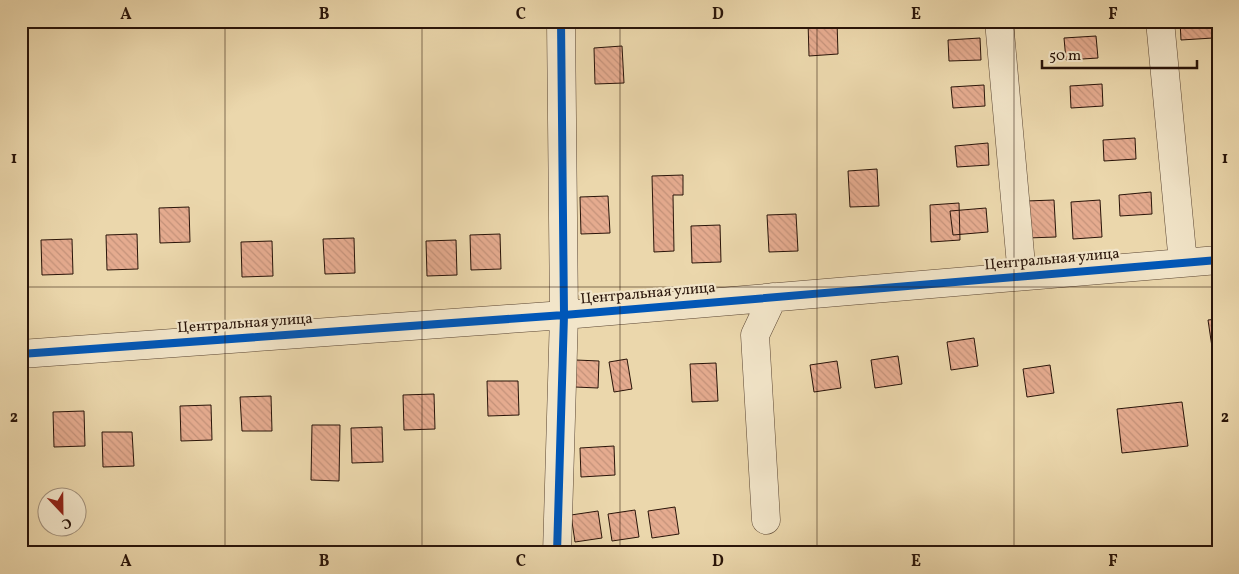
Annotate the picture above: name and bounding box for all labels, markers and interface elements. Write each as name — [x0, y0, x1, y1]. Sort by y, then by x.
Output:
text: A — [120, 4, 132, 26]
text: B — [319, 4, 330, 26]
text: C — [516, 4, 526, 26]
text: D — [712, 4, 724, 26]
text: E — [911, 4, 921, 26]
text: F — [1108, 4, 1118, 26]
scale bar — [1042, 38, 1196, 70]
text: 50 m — [1049, 46, 1081, 67]
text: 1 — [11, 148, 17, 170]
text: 1 — [1222, 148, 1228, 170]
street label: Центральная улица — [983, 244, 1121, 276]
street label: Центральная улица — [579, 278, 717, 310]
street label: Центральная улица — [177, 309, 313, 339]
text: 2 — [10, 407, 18, 429]
text: 2 — [1221, 407, 1229, 429]
north arrow — [38, 486, 88, 536]
text: С — [59, 512, 74, 533]
text: A — [120, 551, 132, 573]
text: B — [319, 551, 330, 573]
text: C — [516, 551, 526, 573]
text: D — [712, 551, 724, 573]
text: E — [911, 551, 921, 573]
text: F — [1108, 551, 1118, 573]

